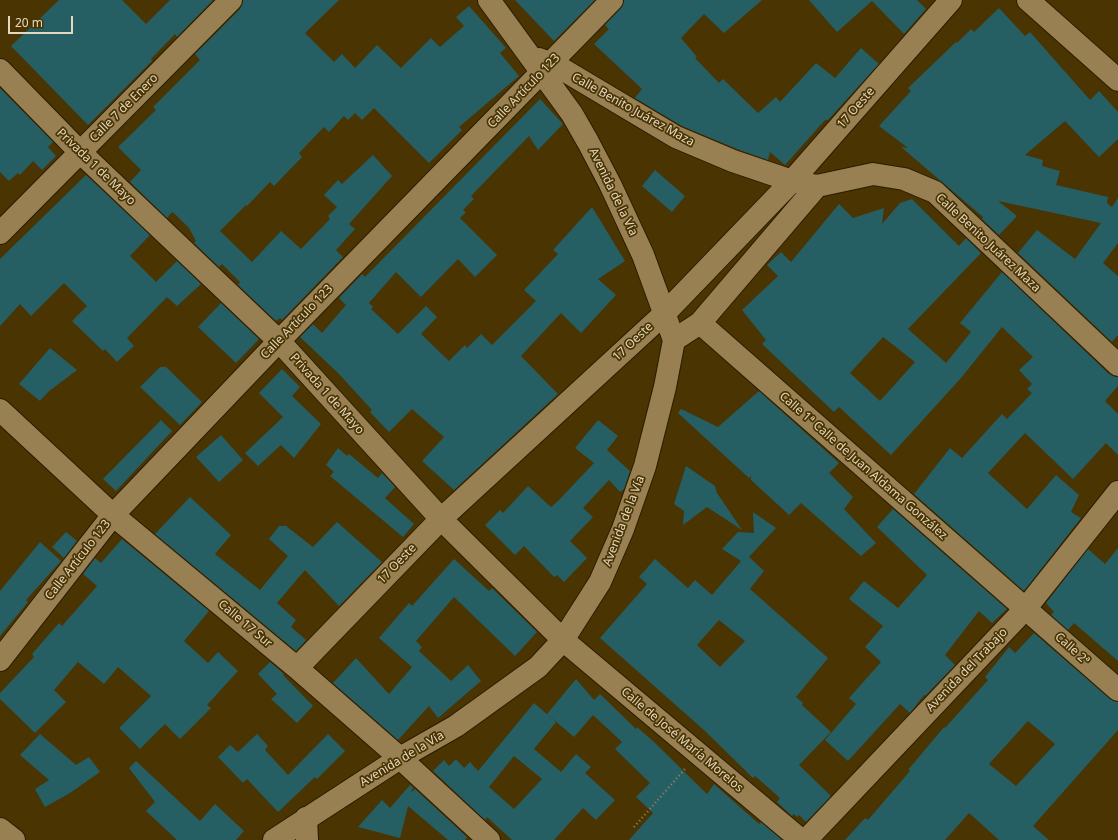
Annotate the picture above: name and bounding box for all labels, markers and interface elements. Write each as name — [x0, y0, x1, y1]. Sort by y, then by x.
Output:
scale bar — [10, 8, 75, 34]
text: 20 m — [15, 14, 43, 31]
street label: Calle Artículo 123 — [485, 51, 563, 131]
street label: Calle Benito Juárez Maza — [569, 70, 697, 150]
street label: Calle 7 de Enero — [87, 71, 161, 145]
street label: 17 Oeste — [834, 84, 878, 132]
street label: Privada 1 de Mayo — [54, 126, 138, 208]
street label: Avenida de la Vía — [586, 146, 640, 238]
street label: Calle Benito Juárez Maza — [933, 191, 1043, 295]
street label: Calle Artículo 123 — [258, 282, 336, 362]
street label: 17 Oeste — [610, 320, 656, 364]
street label: Privada 1 de Mayo — [287, 351, 367, 437]
street label: Calle 1ª Calle de Juan Aldama González — [776, 389, 950, 543]
street label: Avenida de la Vía — [600, 474, 648, 568]
street label: Calle Artículo 123 — [42, 517, 114, 603]
street label: 17 Oeste — [375, 541, 419, 587]
street label: Calle 17 Sur — [215, 597, 275, 651]
street label: Avenida del Trabajo — [923, 625, 1011, 715]
street label: Calle 2ª — [1052, 630, 1092, 668]
street label: Calle de José María Morelos — [618, 685, 746, 795]
street label: Avenida de la Vía — [357, 728, 447, 790]

